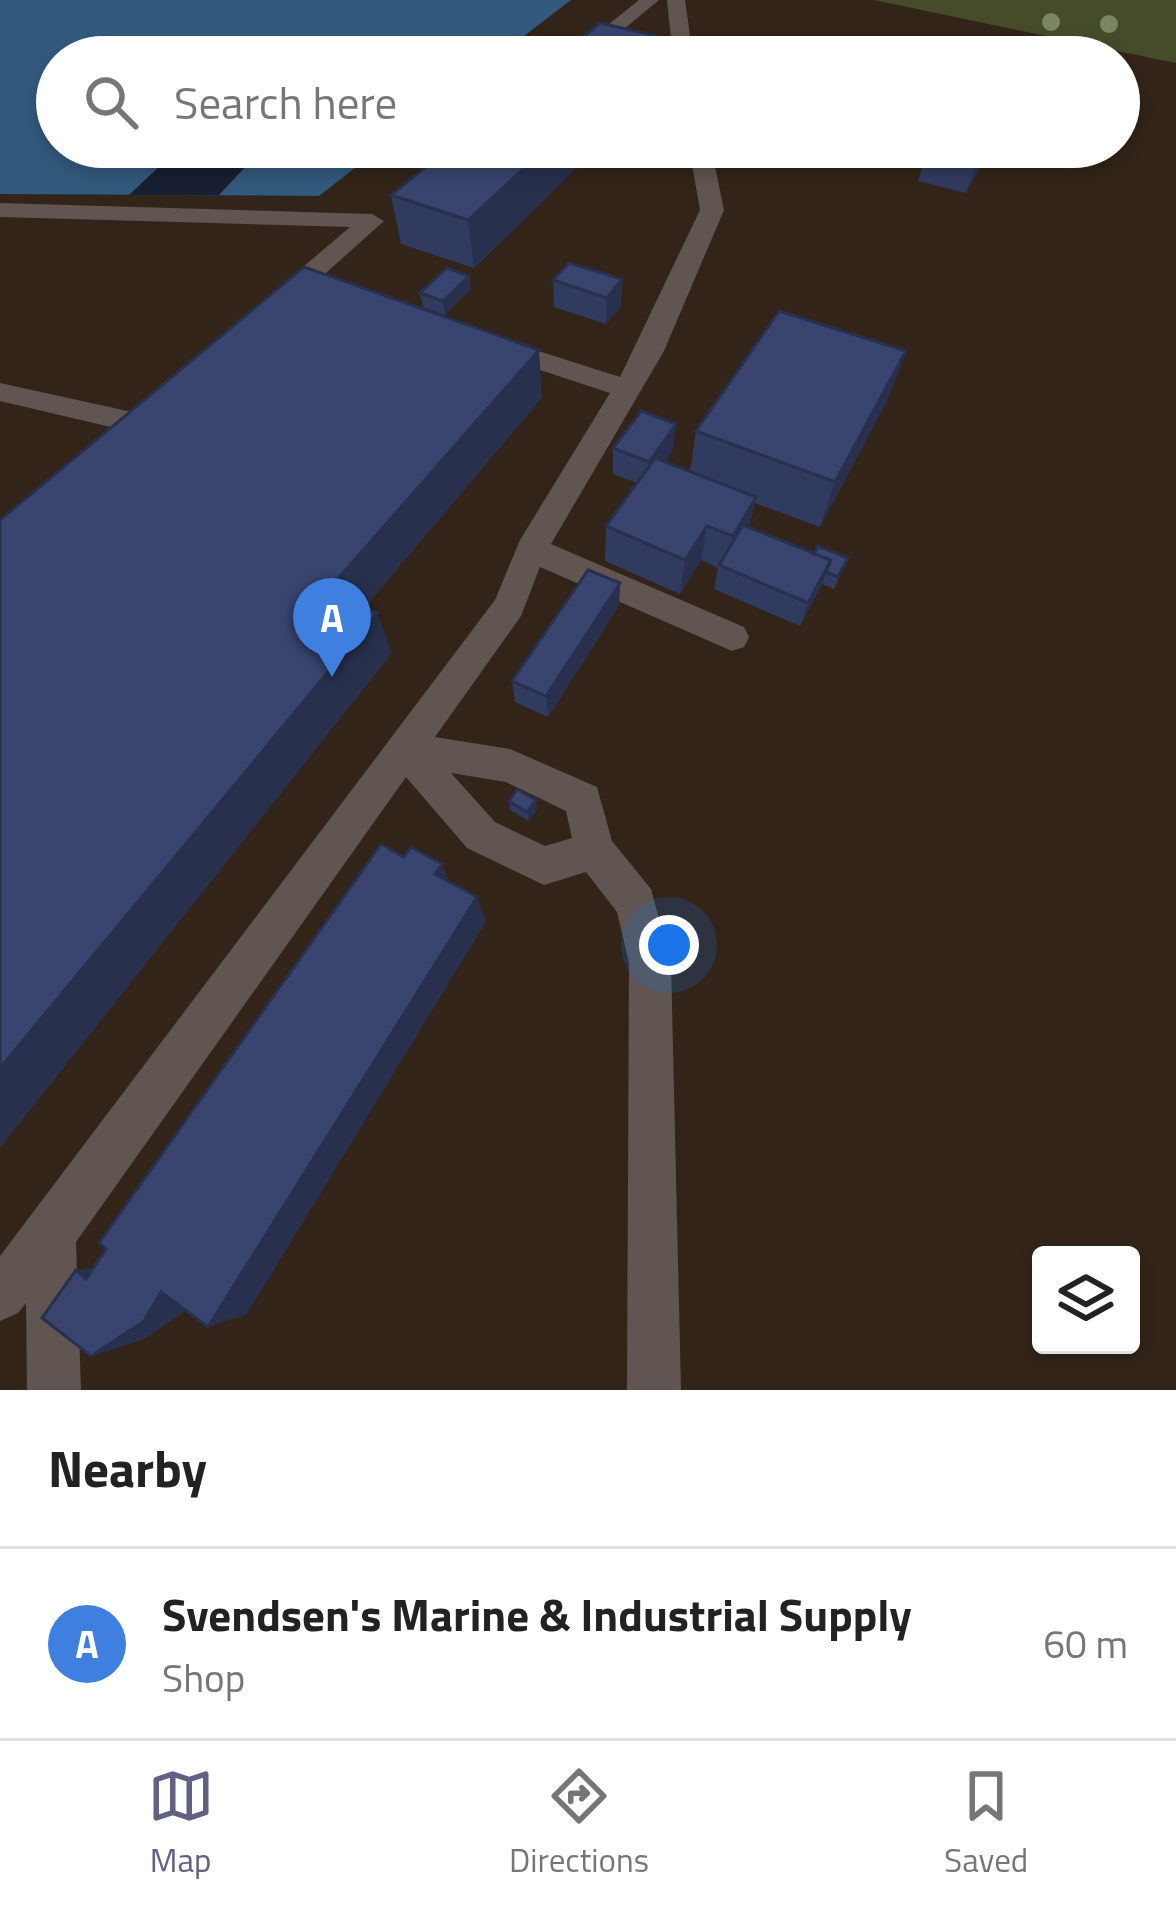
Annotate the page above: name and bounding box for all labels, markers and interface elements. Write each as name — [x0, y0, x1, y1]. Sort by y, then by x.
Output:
search box — [36, 36, 1140, 168]
text: Search here — [174, 68, 397, 136]
icon: search — [78, 69, 144, 135]
pin: A — [293, 578, 371, 677]
your location — [639, 915, 699, 975]
map controls — [1032, 1246, 1140, 1354]
button: layers — [1032, 1246, 1140, 1354]
text: Nearby — [48, 1429, 207, 1507]
text: Svendsen's Marine & Industrial Supply — [162, 1580, 912, 1648]
text: A — [75, 1614, 99, 1673]
text: 60 m — [1043, 1614, 1128, 1673]
text: Shop — [162, 1648, 245, 1707]
tab: Map — [148, 1763, 214, 1885]
tab: Directions — [509, 1763, 649, 1885]
tab: Saved — [944, 1763, 1028, 1885]

